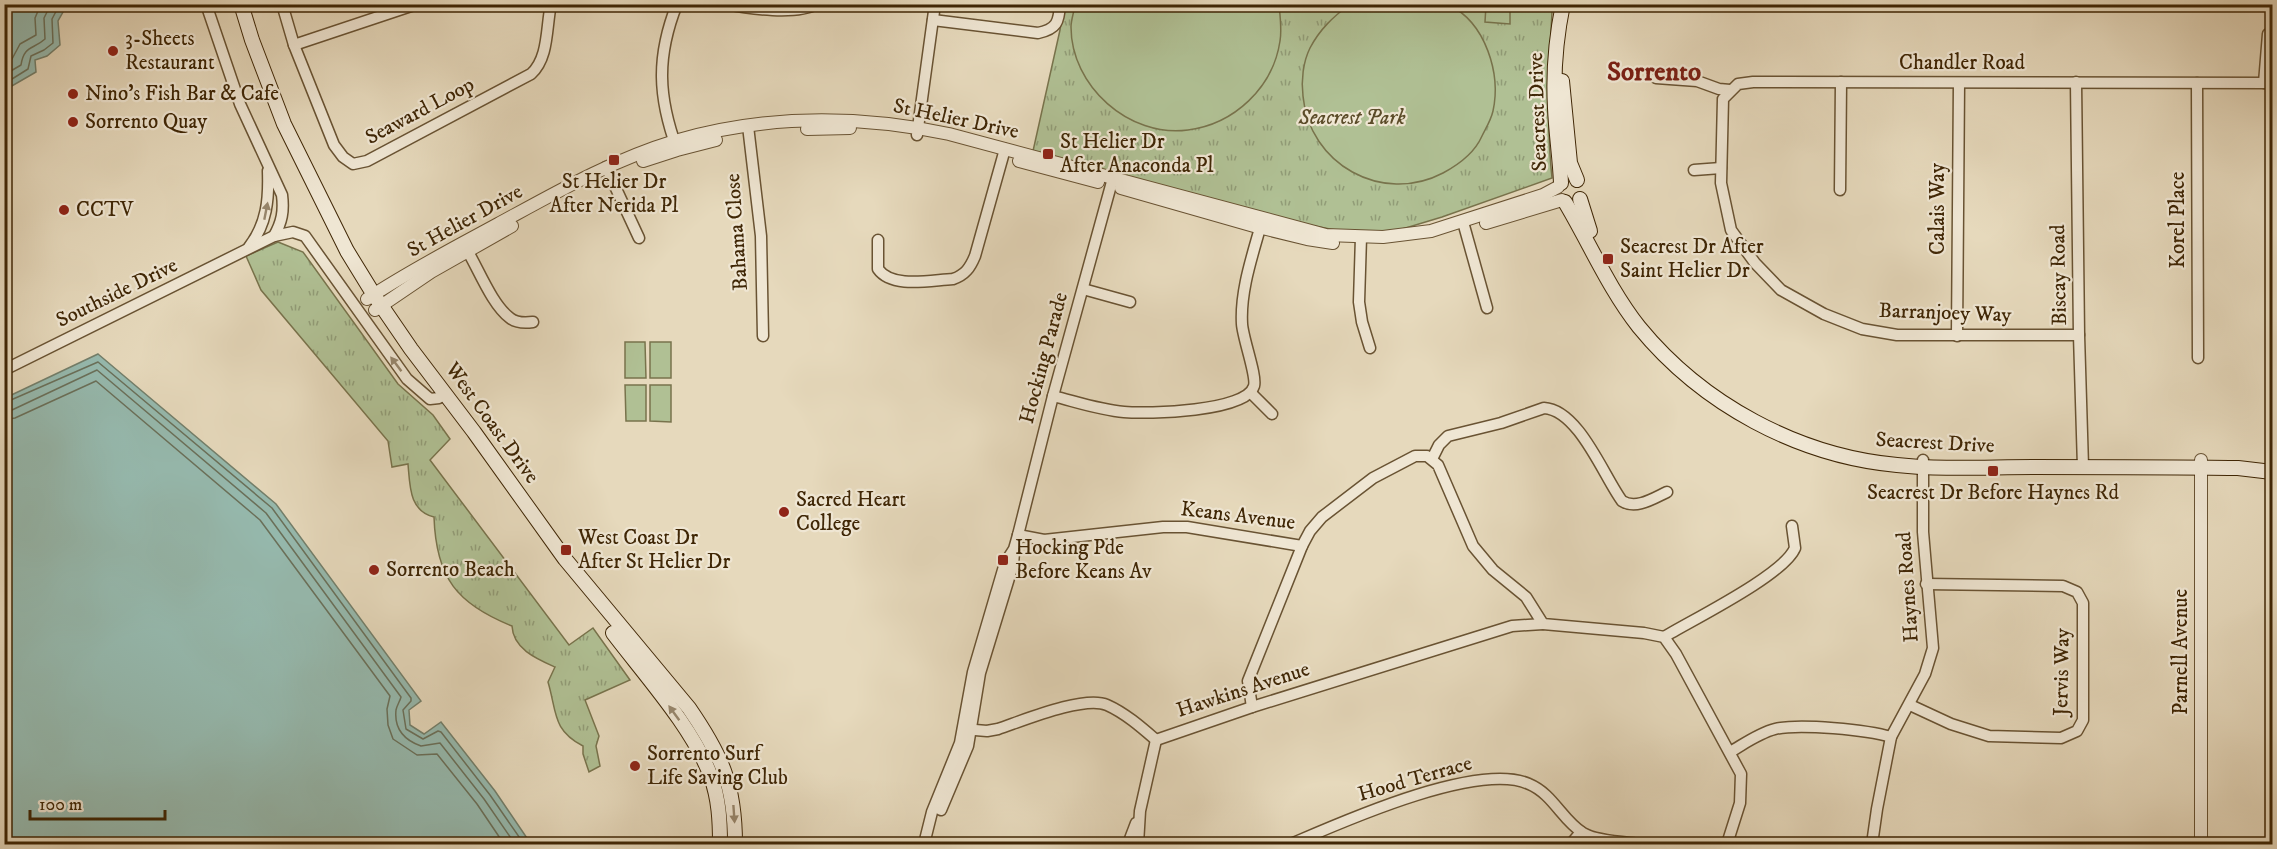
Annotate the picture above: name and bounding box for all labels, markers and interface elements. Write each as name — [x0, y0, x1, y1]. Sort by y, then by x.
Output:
place label: 3-Sheets Restaurant — [125, 26, 215, 76]
marker: 3-Sheets Restaurant — [106, 44, 120, 58]
street label: Chandler Road — [1899, 50, 2026, 76]
street label: Seacrest Drive — [1523, 52, 1553, 172]
district label: Sorrento — [1607, 55, 1701, 89]
street label: Seaward Loop — [361, 71, 479, 151]
place label: Nino's Fish Bar & Cafe — [85, 81, 279, 107]
marker: Nino's Fish Bar & Cafe — [66, 87, 80, 101]
street label: St Helier Drive — [891, 93, 1021, 145]
park label: Seacrest Park — [1297, 105, 1406, 131]
place label: Sorrento Quay — [85, 109, 208, 135]
marker: Sorrento Quay — [66, 115, 80, 129]
place label: St Helier Dr After Anaconda Pl — [1060, 129, 1214, 179]
marker: St Helier Dr After Anaconda Pl — [1041, 147, 1055, 161]
marker: St Helier Dr After Nerida Pl — [607, 153, 621, 167]
street label: Calais Way — [1925, 162, 1951, 255]
place label: St Helier Dr After Nerida Pl — [550, 169, 679, 219]
street label: Korel Place — [2165, 171, 2191, 269]
street label: Bahama Close — [720, 172, 754, 291]
street label: St Helier Drive — [403, 179, 527, 263]
place label: CCTV — [76, 197, 134, 223]
one-way arrow — [262, 201, 271, 220]
marker: CCTV — [57, 203, 71, 217]
street label: Biscay Road — [2045, 224, 2073, 326]
place label: Seacrest Dr After Saint Helier Dr — [1620, 234, 1764, 284]
street label: Southside Drive — [52, 252, 182, 334]
marker: Seacrest Dr After Saint Helier Dr — [1601, 252, 1615, 266]
street label: Hocking Parade — [1014, 289, 1074, 427]
street label: Barranjoey Way — [1878, 298, 2013, 328]
one-way arrow — [390, 356, 402, 371]
street label: West Coast Drive — [439, 357, 545, 489]
street label: Seacrest Drive — [1875, 427, 1995, 459]
marker: Seacrest Dr Before Haynes Rd — [1986, 464, 2000, 478]
place label: Seacrest Dr Before Haynes Rd — [1867, 480, 2120, 506]
place label: Sacred Heart College — [796, 487, 906, 537]
street label: Keans Avenue — [1179, 496, 1297, 536]
marker: Sacred Heart College — [777, 505, 791, 519]
place label: West Coast Dr After St Helier Dr — [577, 525, 730, 575]
street label: Haynes Road — [1891, 530, 1925, 643]
place label: Hocking Pde Before Keans Av — [1015, 535, 1152, 585]
marker: West Coast Dr After St Helier Dr — [559, 543, 573, 557]
marker: Hocking Pde Before Keans Av — [996, 553, 1010, 567]
place label: Sorrento Beach — [386, 557, 515, 583]
marker: Sorrento Beach — [367, 563, 381, 577]
street label: Parnell Avenue — [2168, 589, 2194, 715]
street label: Jervis Way — [2048, 627, 2076, 718]
street label: Hawkins Avenue — [1173, 656, 1313, 724]
one-way arrow — [669, 706, 681, 721]
place label: Sorrento Surf Life Saving Club — [647, 741, 788, 791]
street label: Hood Terrace — [1355, 750, 1475, 808]
marker: Sorrento Surf Life Saving Club — [628, 759, 642, 773]
scale bar — [30, 783, 165, 821]
text: 100 m — [39, 794, 82, 816]
one-way arrow — [729, 805, 739, 824]

